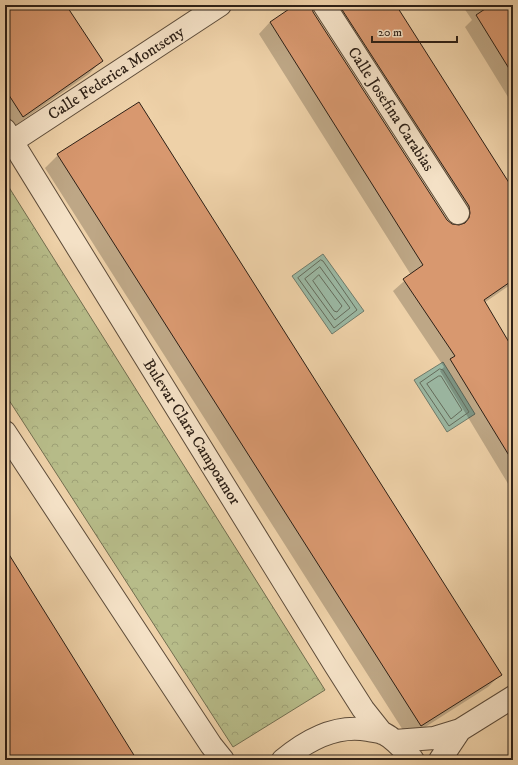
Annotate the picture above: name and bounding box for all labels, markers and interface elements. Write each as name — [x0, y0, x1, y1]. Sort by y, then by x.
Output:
scale bar — [372, 18, 457, 44]
street label: Calle Federica Montseny — [44, 21, 188, 124]
text: 20 m — [378, 25, 402, 40]
street label: Calle Josefina Carabias — [343, 43, 439, 175]
street label: Bulevar Clara Campoamor — [139, 355, 245, 509]

